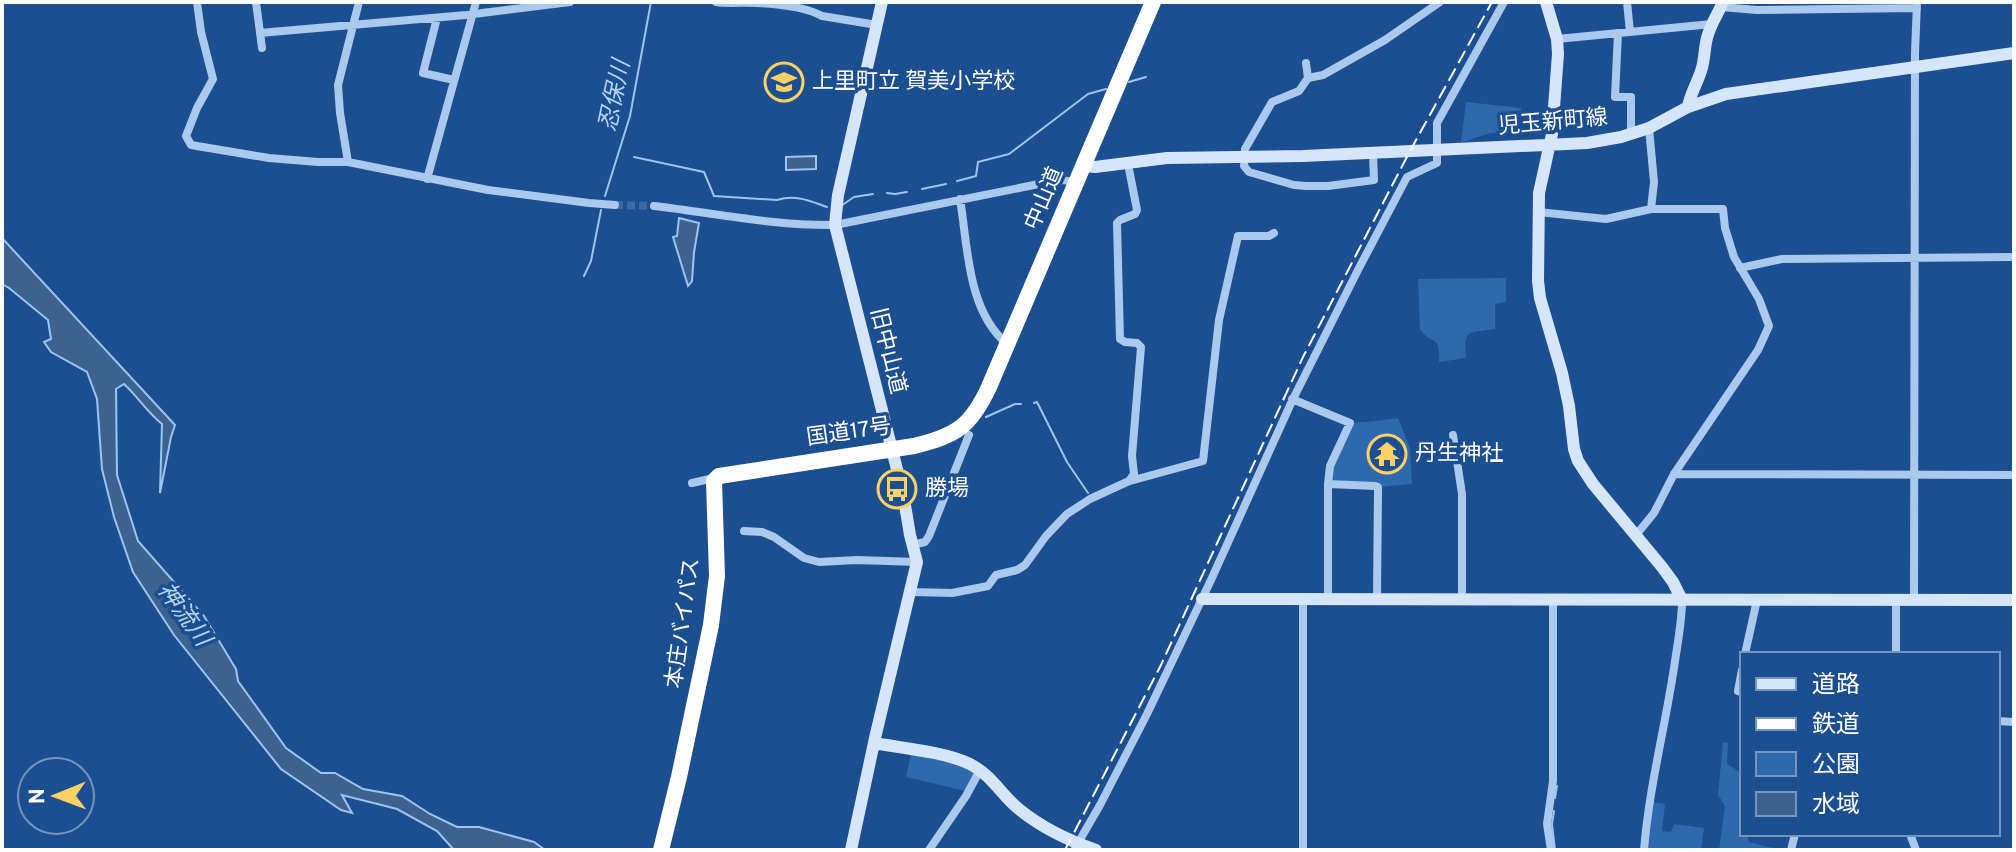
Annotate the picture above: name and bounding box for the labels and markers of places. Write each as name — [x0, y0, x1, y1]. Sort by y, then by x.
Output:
school or university icon: 上里町立 賀美小学校 — [763, 61, 805, 103]
place label: 上里町立 賀美小学校 — [812, 69, 1015, 96]
temple icon: 丹生神社 — [1366, 433, 1408, 475]
place label: 丹生神社 — [1415, 441, 1503, 468]
bus stop icon: 勝場 — [876, 468, 918, 510]
place label: 勝場 — [925, 476, 969, 503]

